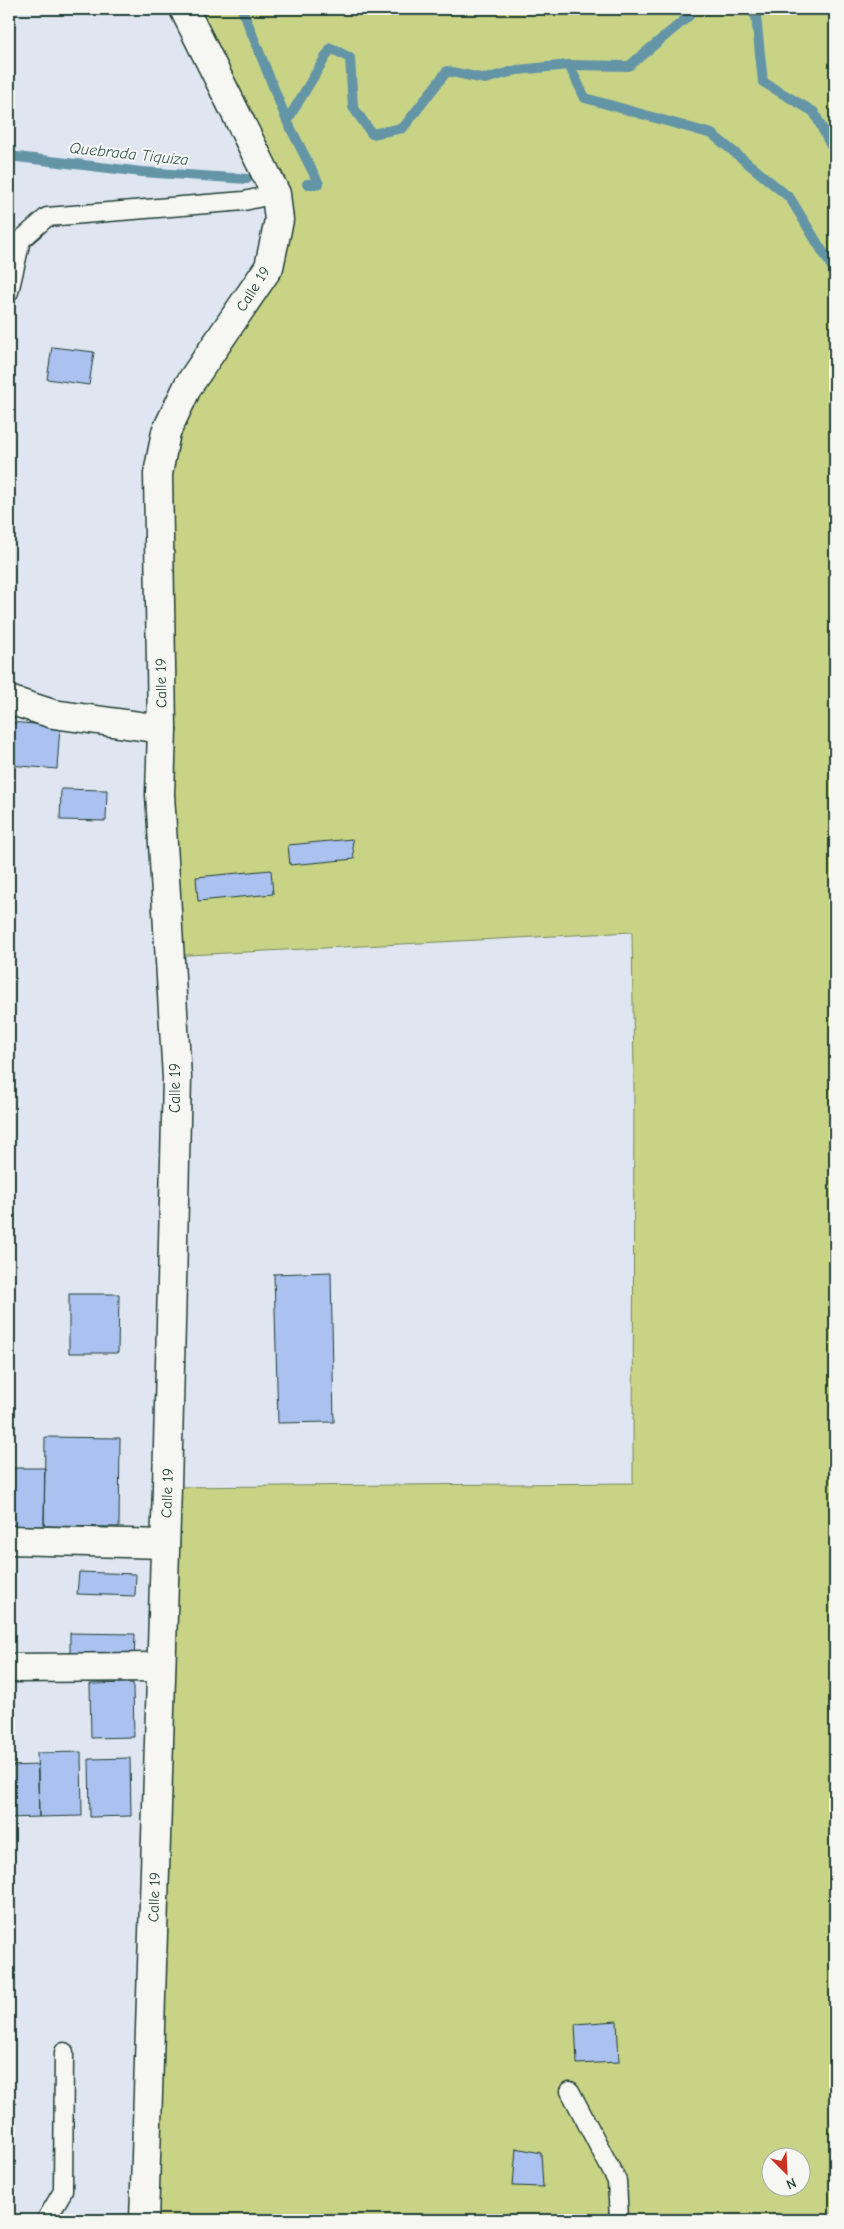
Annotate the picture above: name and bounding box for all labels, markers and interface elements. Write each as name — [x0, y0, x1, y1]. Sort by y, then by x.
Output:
water label: Quebrada Tiquiza — [69, 139, 189, 169]
street label: Calle 19 — [232, 263, 274, 315]
street label: Calle 19 — [152, 658, 170, 708]
street label: Calle 19 — [166, 1063, 184, 1113]
street label: Calle 19 — [157, 1468, 177, 1518]
street label: Calle 19 — [144, 1872, 164, 1922]
north arrow — [762, 2146, 812, 2196]
text: N — [783, 2174, 799, 2193]

